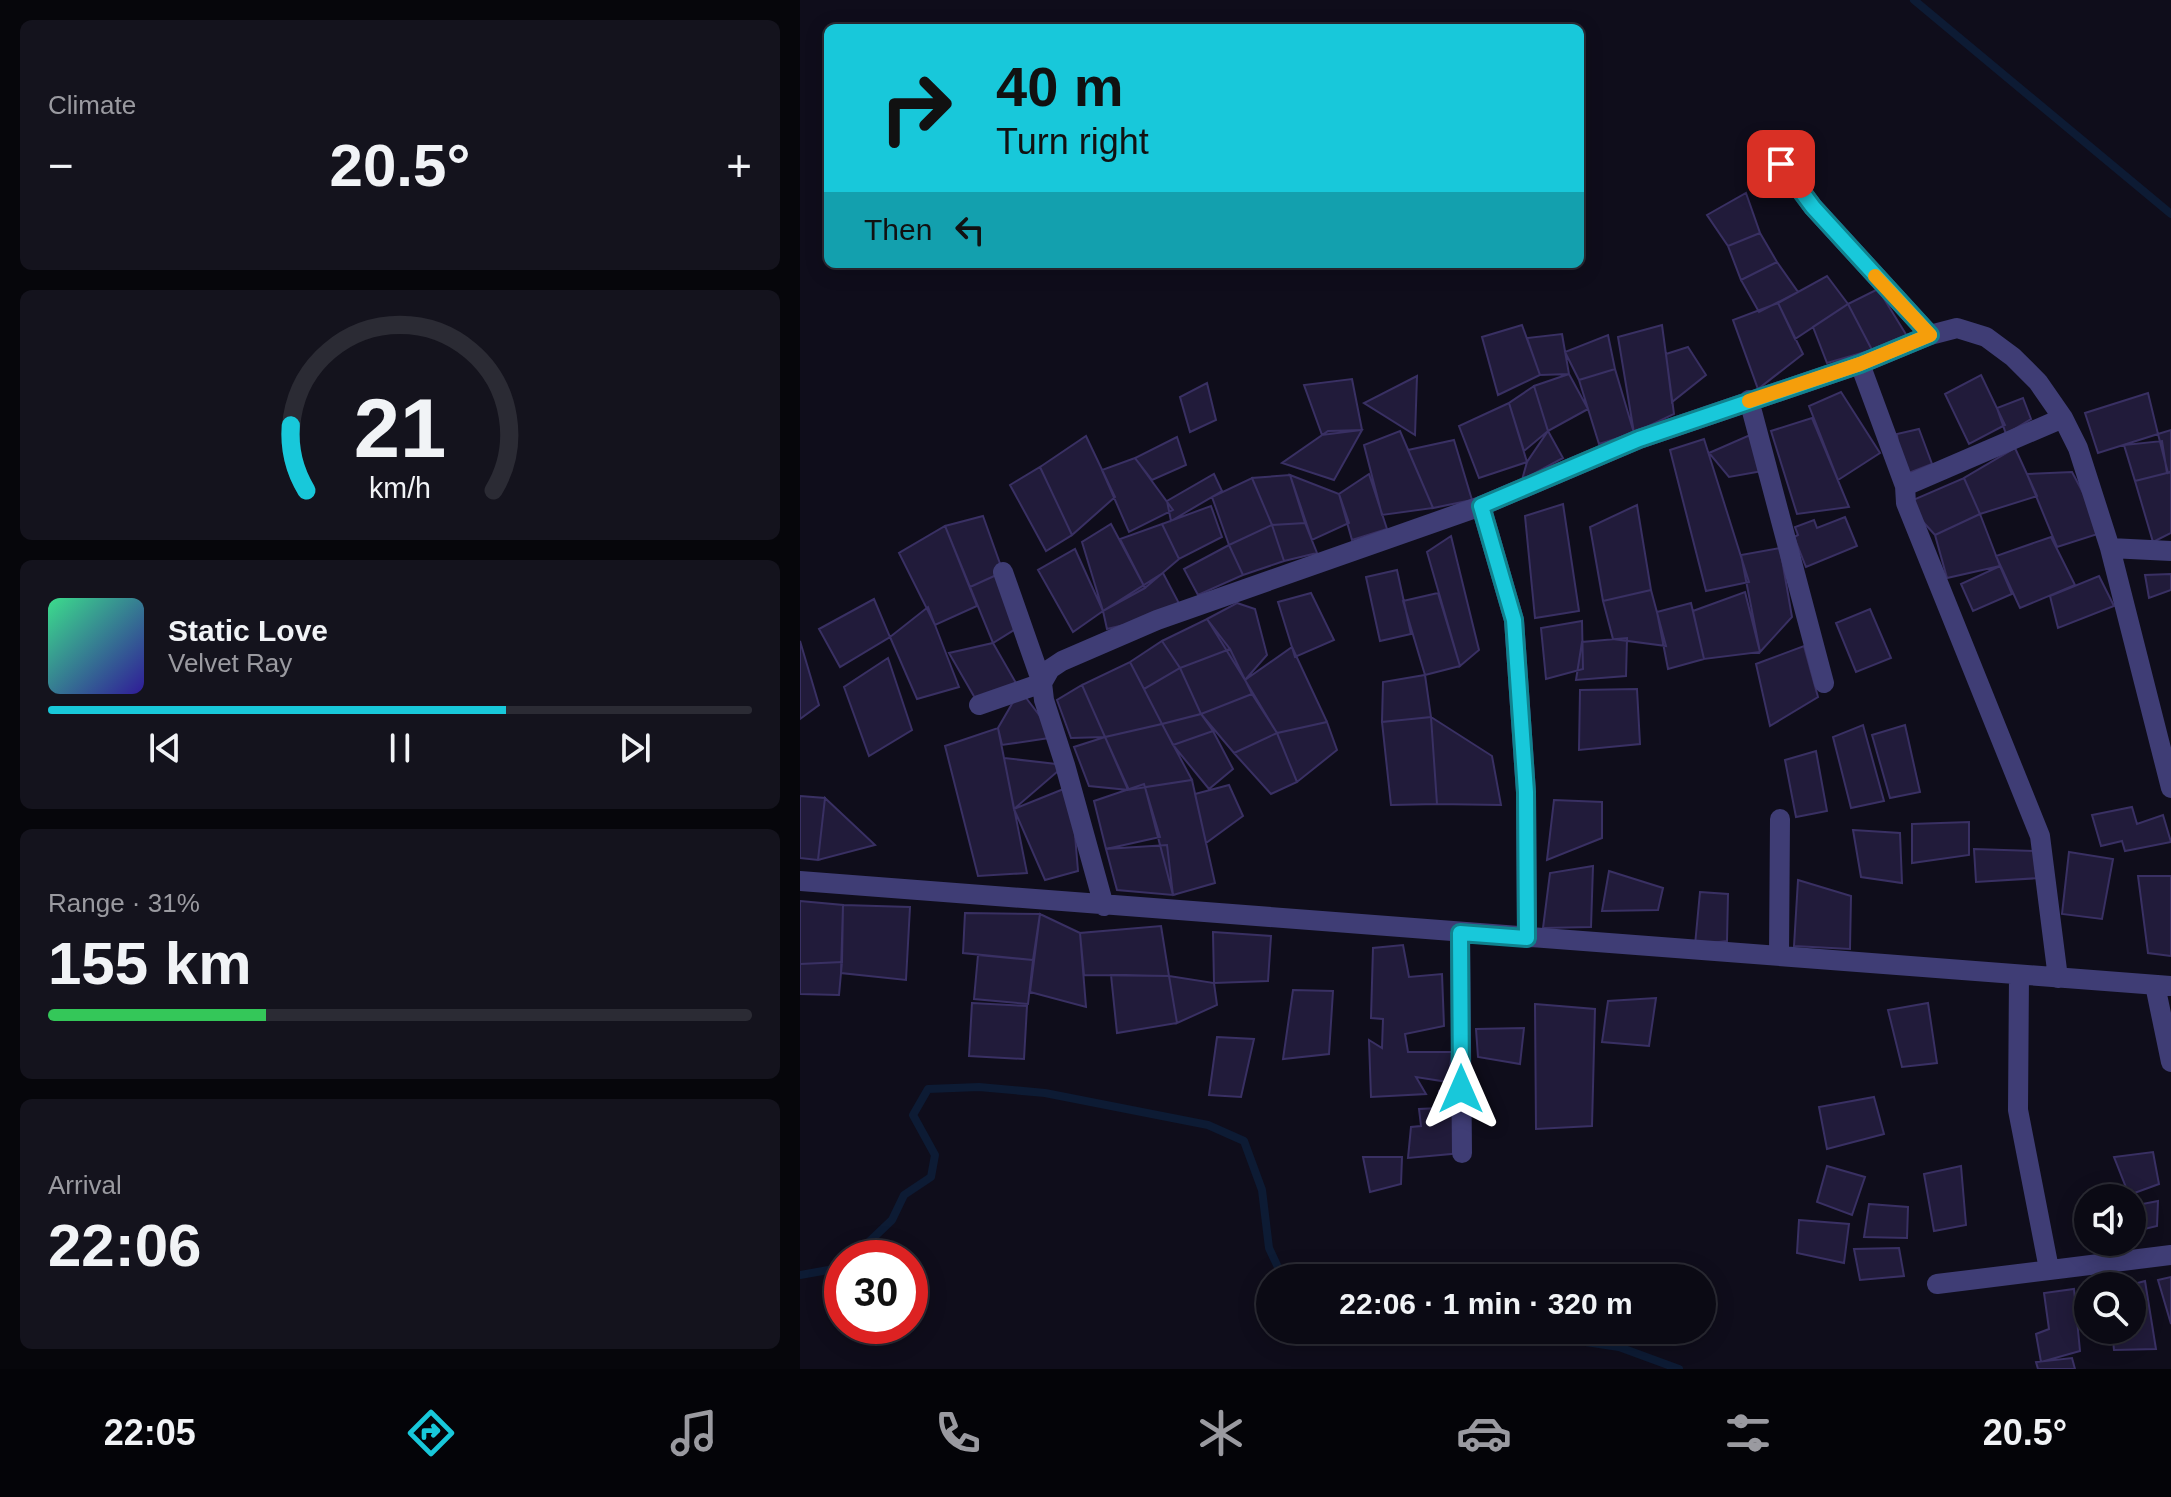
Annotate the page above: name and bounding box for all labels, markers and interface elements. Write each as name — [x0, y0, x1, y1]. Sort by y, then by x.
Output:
text: 40 m — [996, 55, 1124, 118]
icon: right — [864, 56, 968, 160]
text: Climate — [48, 90, 136, 120]
text: Turn right — [996, 121, 1149, 162]
pin — [1747, 130, 1815, 198]
text: 20.5° — [330, 132, 470, 199]
text: − — [48, 141, 74, 190]
text: + — [726, 141, 752, 190]
icon: arrive — [1759, 142, 1803, 186]
icon: left — [948, 208, 992, 252]
text: Then — [864, 213, 932, 246]
text: 21 — [354, 381, 446, 474]
text: km/h — [369, 472, 431, 504]
text: Static Love — [168, 614, 328, 647]
text: Velvet Ray — [168, 648, 292, 678]
icon: previous — [143, 726, 187, 770]
icon: pause — [378, 726, 422, 770]
icon: next — [613, 726, 657, 770]
text: Range · 31% — [48, 888, 200, 918]
text: 155 km — [48, 930, 252, 997]
position arrow — [1419, 1047, 1503, 1131]
text: Arrival — [48, 1170, 122, 1200]
map controls — [2074, 1184, 2146, 1344]
button: sound — [2074, 1184, 2146, 1256]
text: 22:06 — [48, 1212, 201, 1279]
speed limit sign: 30 — [824, 1240, 928, 1344]
button: search — [2074, 1272, 2146, 1344]
text: 22:06 · 1 min · 320 m — [1339, 1287, 1633, 1320]
icon: directions — [403, 1405, 459, 1461]
icon: music — [666, 1405, 722, 1461]
icon: phone — [930, 1405, 986, 1461]
icon: climate — [1193, 1405, 1249, 1461]
icon: car — [1456, 1405, 1512, 1461]
icon: filters — [1720, 1405, 1776, 1461]
text: 22:05 — [104, 1412, 196, 1453]
text: 20.5° — [1983, 1412, 2067, 1453]

